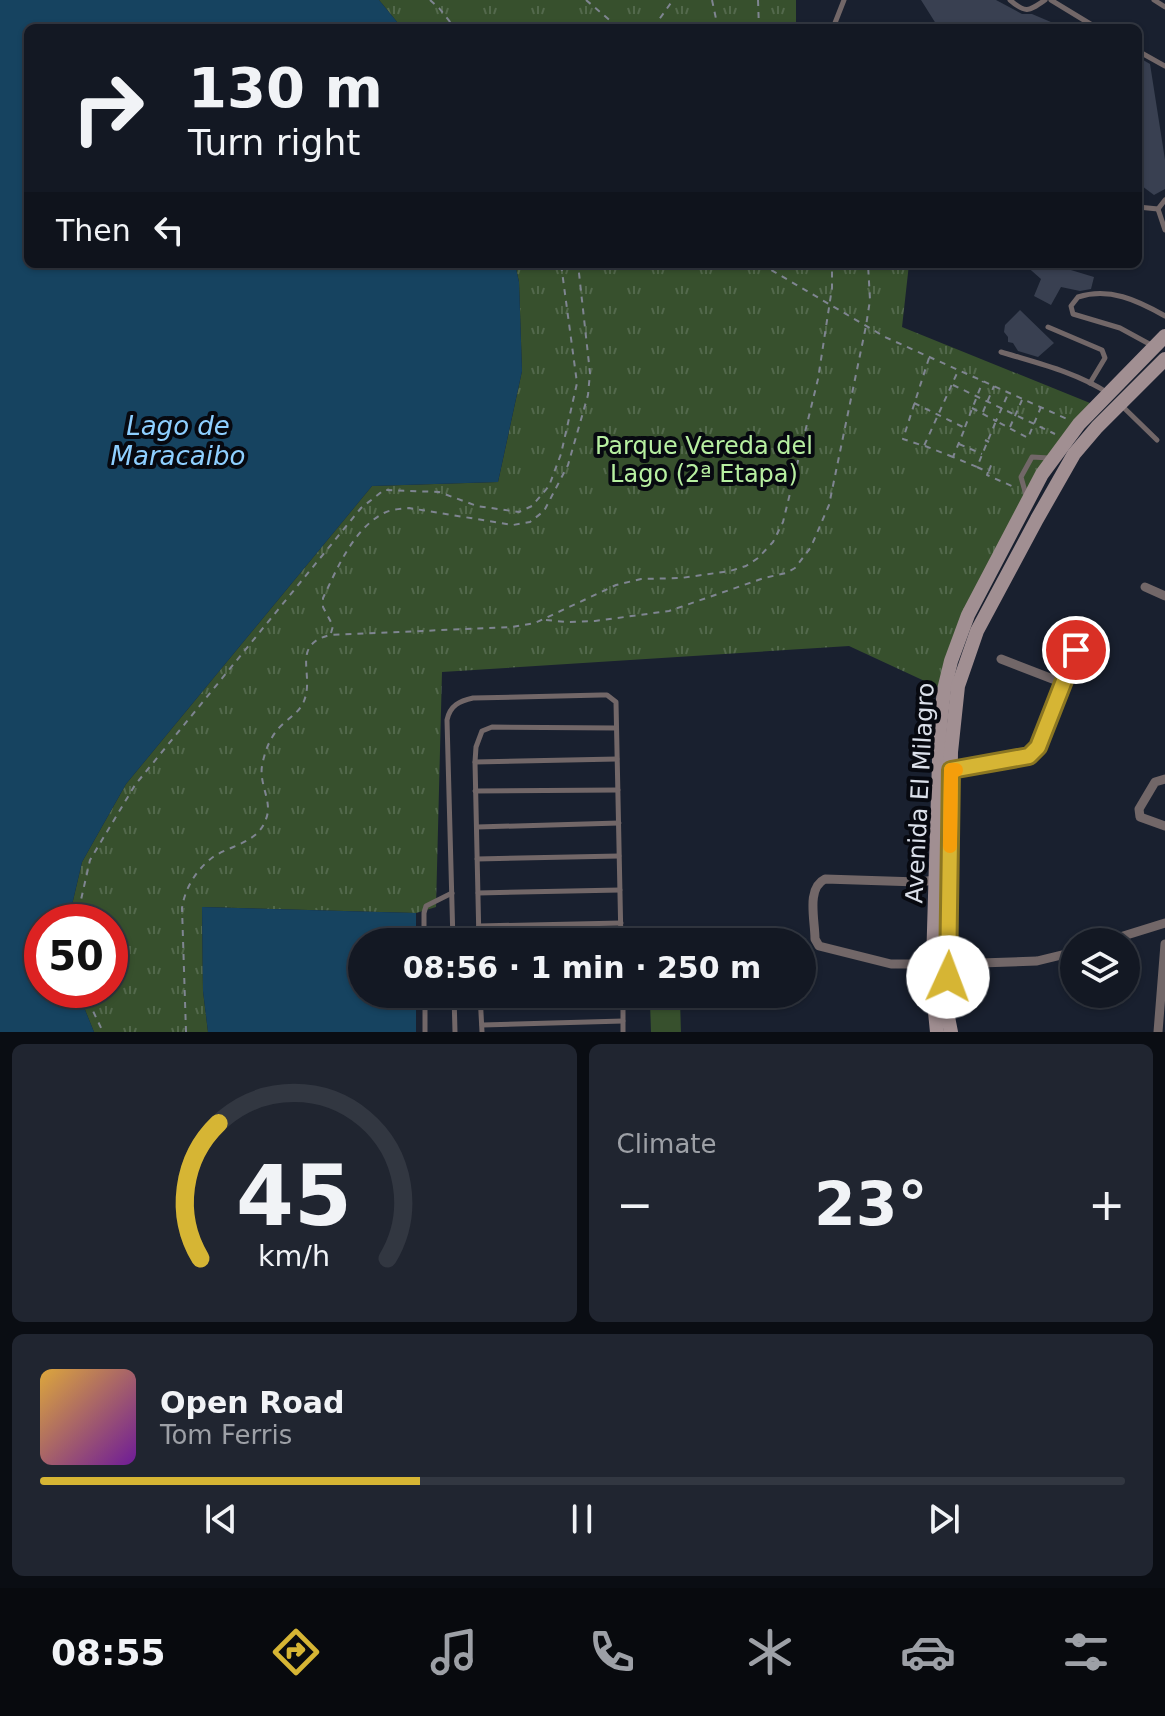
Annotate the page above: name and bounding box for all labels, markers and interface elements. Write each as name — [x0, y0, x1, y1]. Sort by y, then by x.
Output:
text: 130 m — [188, 55, 383, 120]
icon: right — [56, 56, 160, 160]
text: Turn right — [188, 122, 360, 163]
icon: left — [147, 208, 191, 252]
text: Then — [56, 213, 131, 248]
water label: Lago de Maracaibo — [111, 411, 245, 471]
park label: Parque Vereda del Lago (2ª Etapa) — [595, 432, 813, 488]
pin — [1042, 616, 1110, 684]
icon: arrive — [1054, 628, 1098, 672]
street label: Avenida El Milagro — [900, 682, 940, 904]
speed limit sign: 50 — [24, 904, 128, 1008]
map controls — [1060, 928, 1140, 1008]
button: layers — [1060, 928, 1140, 1008]
position arrow — [906, 935, 990, 1019]
text: 08:56 · 1 min · 250 m — [403, 950, 761, 985]
text: Climate — [617, 1129, 717, 1159]
text: 45 — [236, 1148, 352, 1245]
text: 23° — [814, 1169, 928, 1239]
text: − — [617, 1179, 653, 1230]
text: + — [1088, 1179, 1125, 1230]
text: km/h — [258, 1239, 330, 1273]
text: Open Road — [160, 1385, 345, 1420]
text: Tom Ferris — [160, 1420, 292, 1450]
icon: previous — [199, 1497, 243, 1541]
icon: pause — [560, 1497, 604, 1541]
icon: next — [922, 1497, 966, 1541]
icon: directions — [268, 1624, 324, 1680]
icon: music — [426, 1624, 482, 1680]
icon: phone — [584, 1624, 640, 1680]
icon: climate — [742, 1624, 798, 1680]
icon: car — [900, 1624, 956, 1680]
icon: filters — [1058, 1624, 1114, 1680]
text: 08:55 — [51, 1632, 166, 1673]

